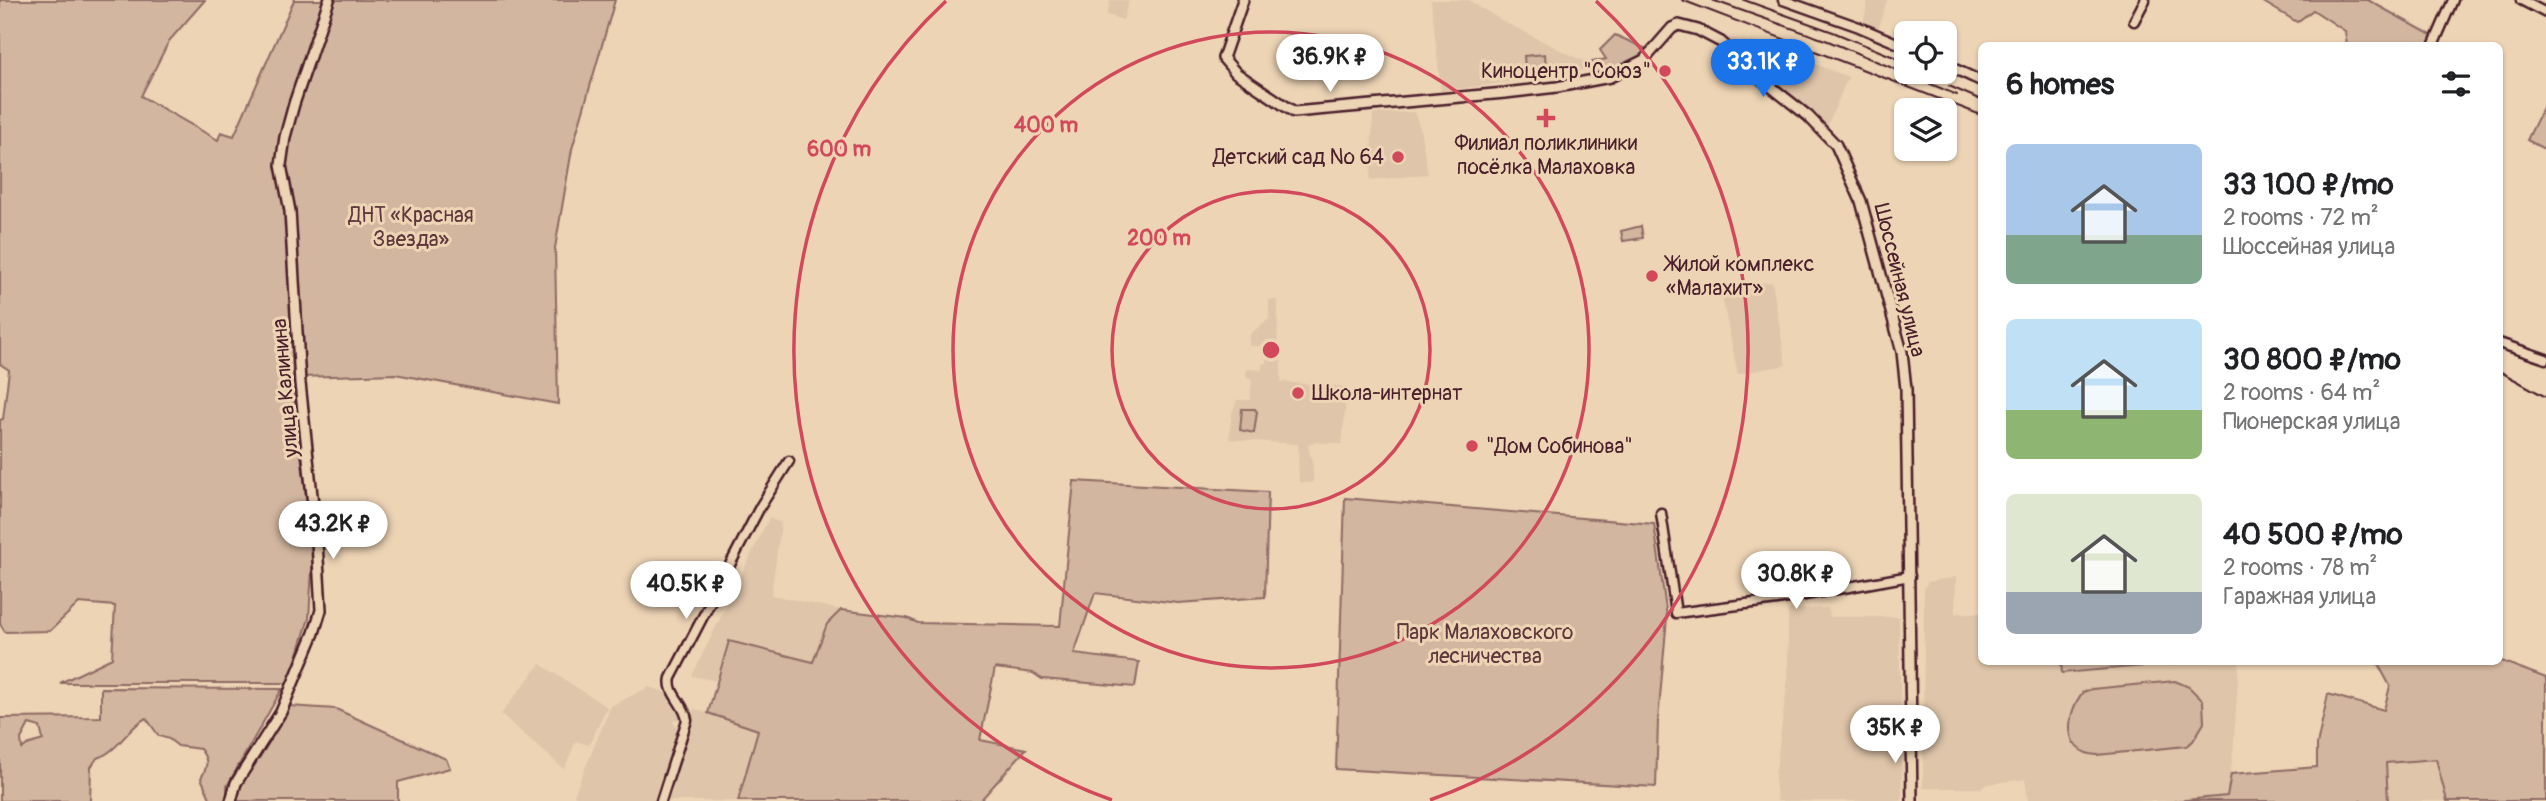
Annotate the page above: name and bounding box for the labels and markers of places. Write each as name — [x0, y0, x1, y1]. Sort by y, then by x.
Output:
pin: 36.9K ₽ — [1265, 34, 1395, 94]
pin: 33.1K ₽ — [1698, 40, 1828, 99]
place label: Киноцентр "Союз" — [1481, 58, 1651, 85]
marker: Киноцентр "Союз" — [1657, 63, 1673, 79]
marker: Филиал поликлиники посёлка Малаховка — [1536, 108, 1556, 128]
place label: Филиал поликлиники посёлка Малаховка — [1455, 130, 1637, 181]
place label: Детский сад № 64 — [1212, 144, 1384, 171]
marker: Детский сад № 64 — [1390, 149, 1406, 165]
place label: Жилой комплекс «Малахит» — [1663, 251, 1814, 302]
marker: Жилой комплекс «Малахит» — [1644, 268, 1660, 284]
centre of rings — [1259, 338, 1283, 362]
place label: Школа-интернат — [1312, 380, 1463, 407]
marker: Школа-интернат — [1290, 385, 1306, 401]
place label: "Дом Собинова" — [1486, 433, 1633, 460]
marker: "Дом Собинова" — [1464, 438, 1480, 454]
pin: 43.2K ₽ — [268, 502, 398, 561]
pin: 30.8K ₽ — [1731, 552, 1861, 611]
pin: 40.5K ₽ — [621, 562, 751, 621]
pin: 35K ₽ — [1846, 706, 1944, 765]

